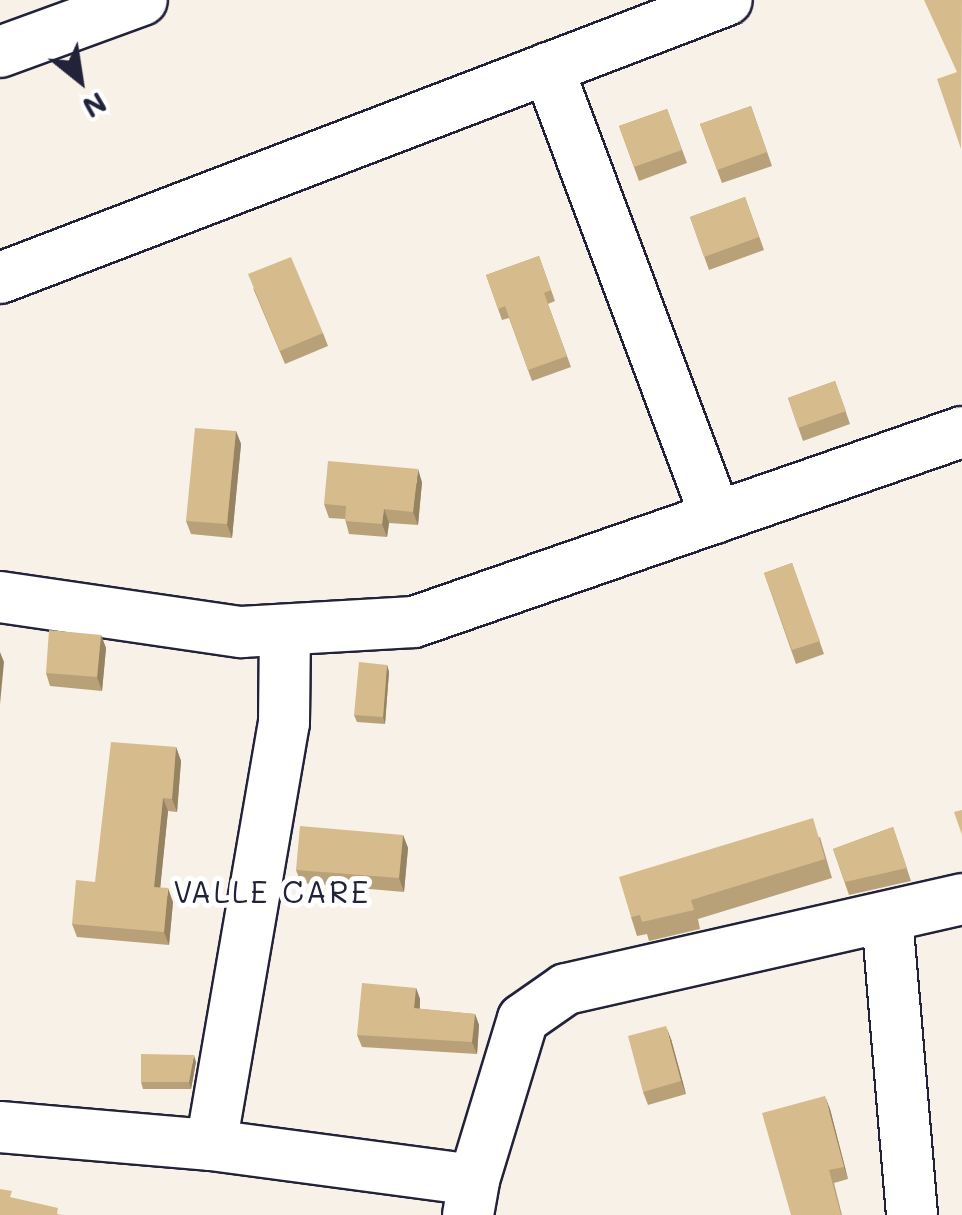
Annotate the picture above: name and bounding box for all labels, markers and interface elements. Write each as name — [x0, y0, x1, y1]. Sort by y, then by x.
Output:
north arrow — [30, 30, 130, 130]
text: N — [77, 85, 113, 127]
district label: VALLE CARE — [173, 873, 371, 909]

